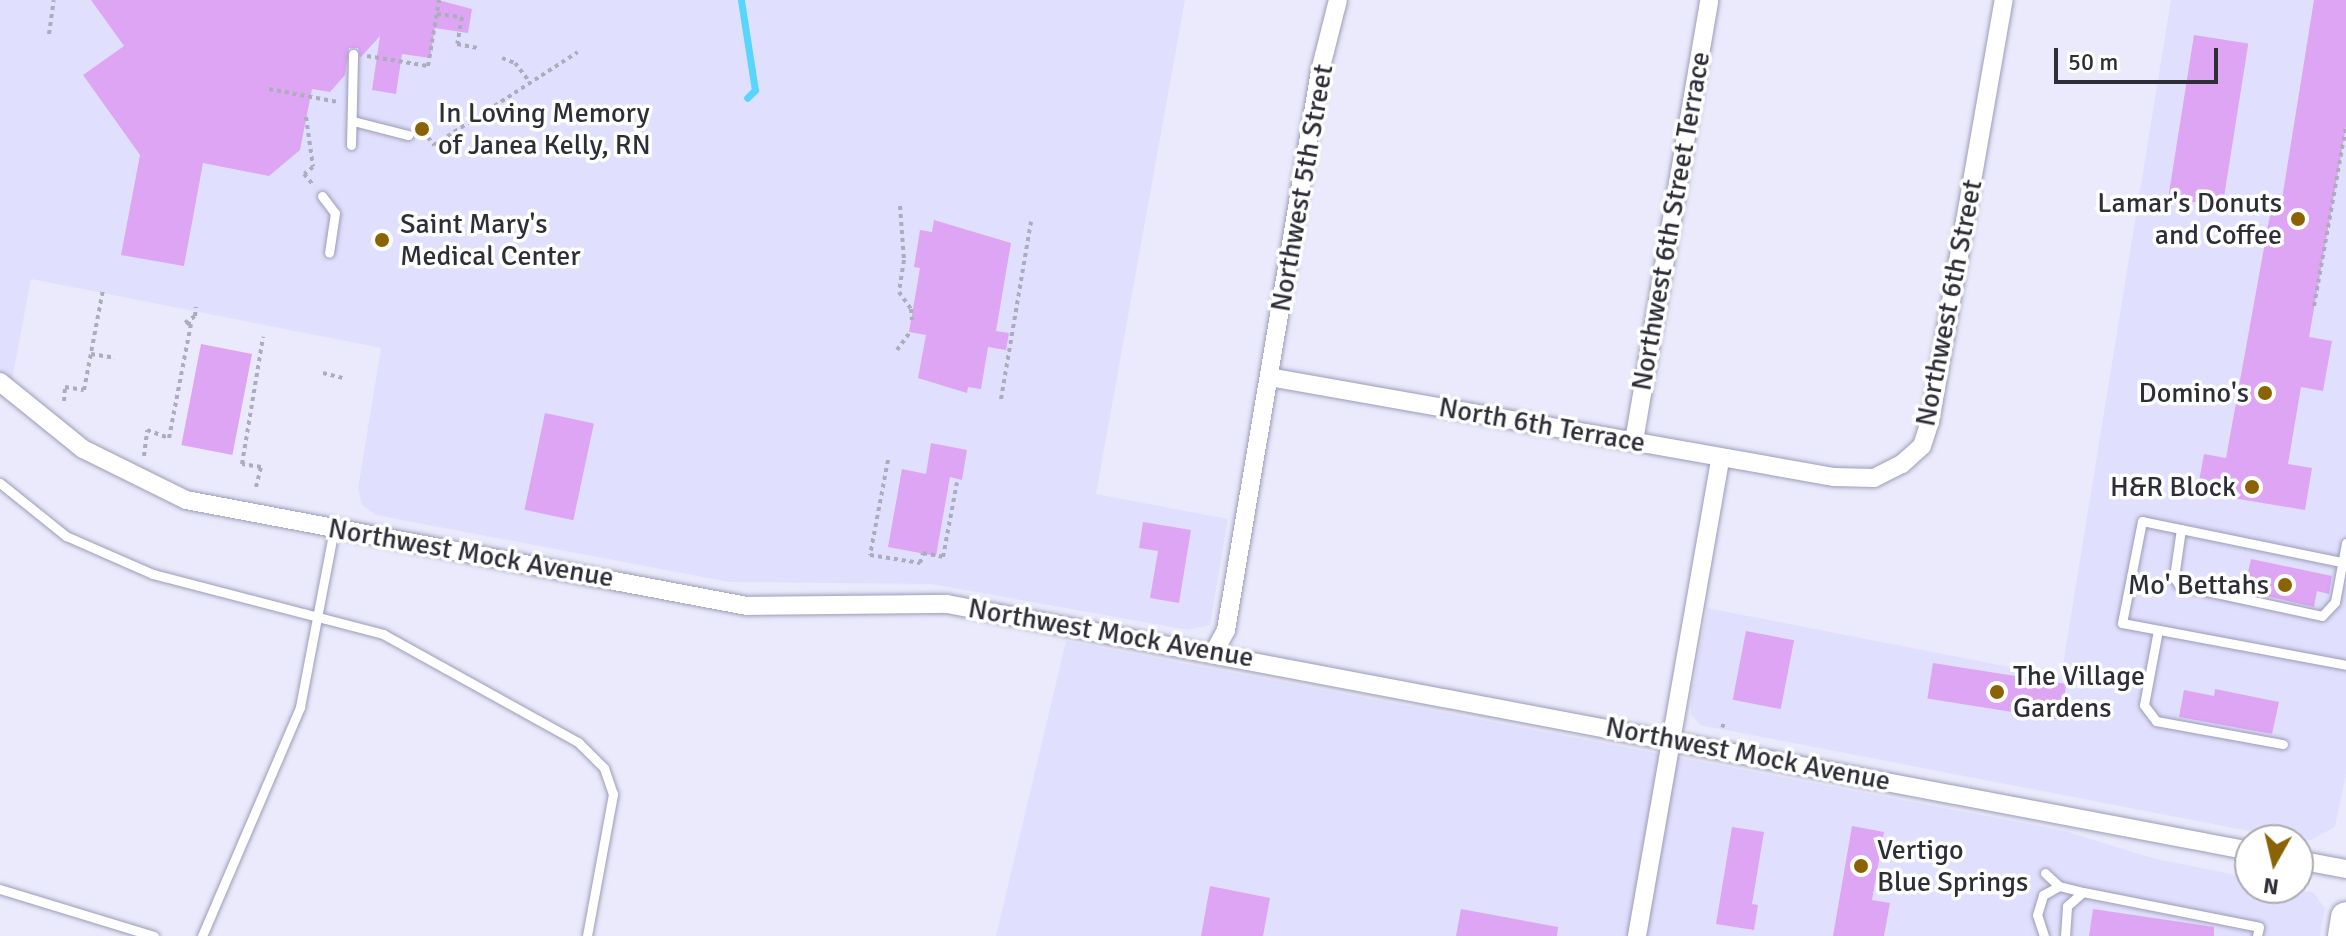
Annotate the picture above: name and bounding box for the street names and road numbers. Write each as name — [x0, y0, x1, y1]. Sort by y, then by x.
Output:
street label: Northwest 6th Street Terrace — [1625, 49, 1717, 393]
street label: Northwest 5th Street — [1264, 62, 1340, 314]
street label: Northwest 6th Street — [1909, 177, 1989, 429]
street label: North 6th Terrace — [1436, 390, 1648, 460]
street label: Northwest Mock Avenue — [326, 511, 616, 595]
street label: Northwest Mock Avenue — [966, 591, 1256, 675]
street label: Northwest Mock Avenue — [1603, 710, 1893, 798]

